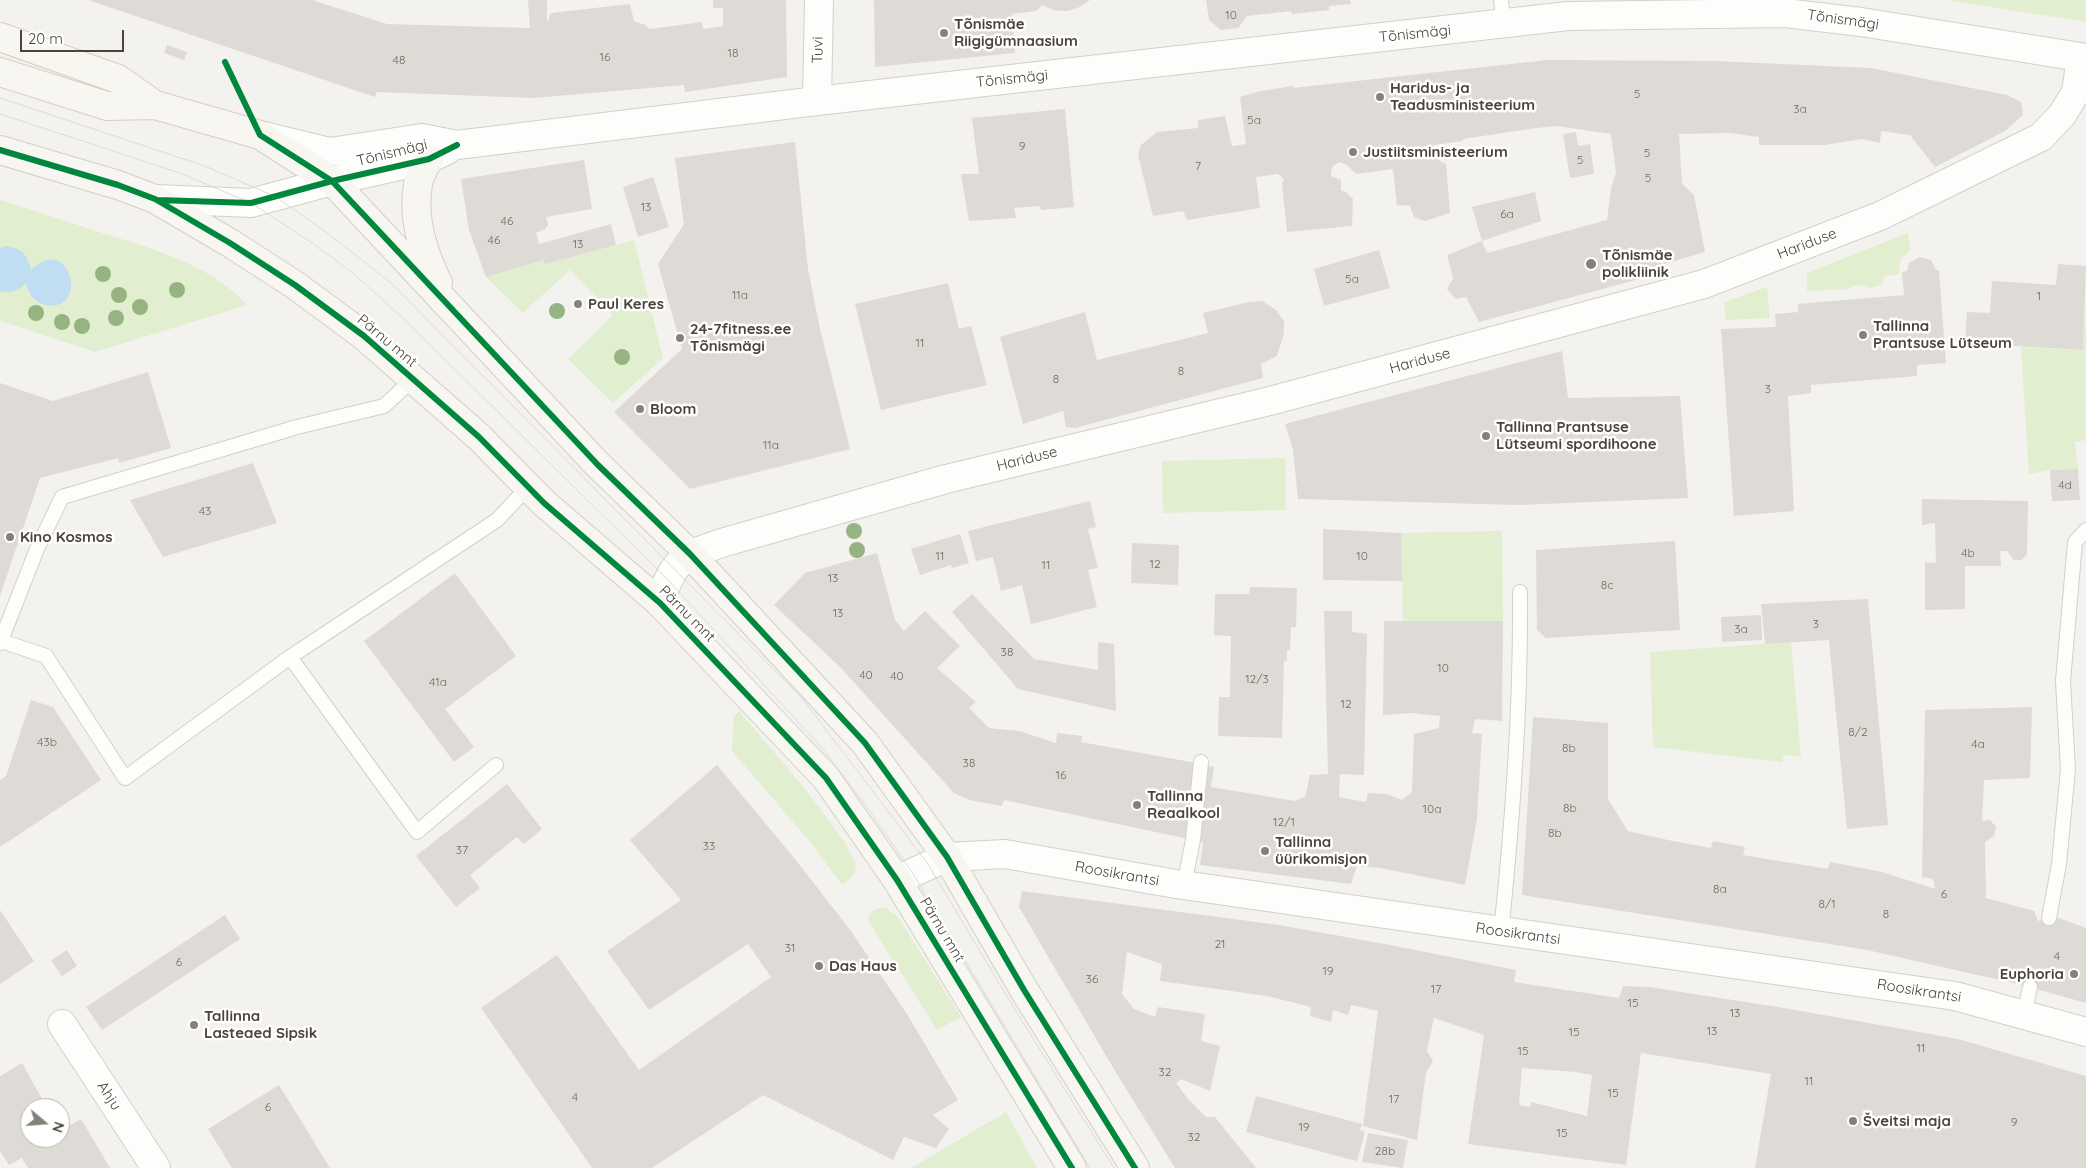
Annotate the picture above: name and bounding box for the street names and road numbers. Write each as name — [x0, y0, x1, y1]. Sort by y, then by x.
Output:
street label: Tõnismägi — [1806, 6, 1880, 34]
street label: Tõnismägi — [1378, 21, 1452, 47]
street label: Tuvi — [809, 36, 827, 64]
street label: Tõnismägi — [975, 66, 1049, 92]
street label: Tõnismägi — [355, 136, 429, 170]
street label: Hariduse — [1775, 224, 1839, 264]
street label: Pärnu mnt — [353, 311, 421, 371]
street label: Hariduse — [1388, 344, 1452, 378]
street label: Hariduse — [995, 443, 1059, 475]
street label: Pärnu mnt — [655, 582, 719, 646]
street label: Roosikrantsi — [1073, 858, 1161, 890]
street label: Pärnu mnt — [916, 894, 968, 966]
street label: Roosikrantsi — [1474, 919, 1562, 949]
street label: Roosikrantsi — [1875, 975, 1963, 1007]
street label: Ahju — [93, 1078, 125, 1114]

